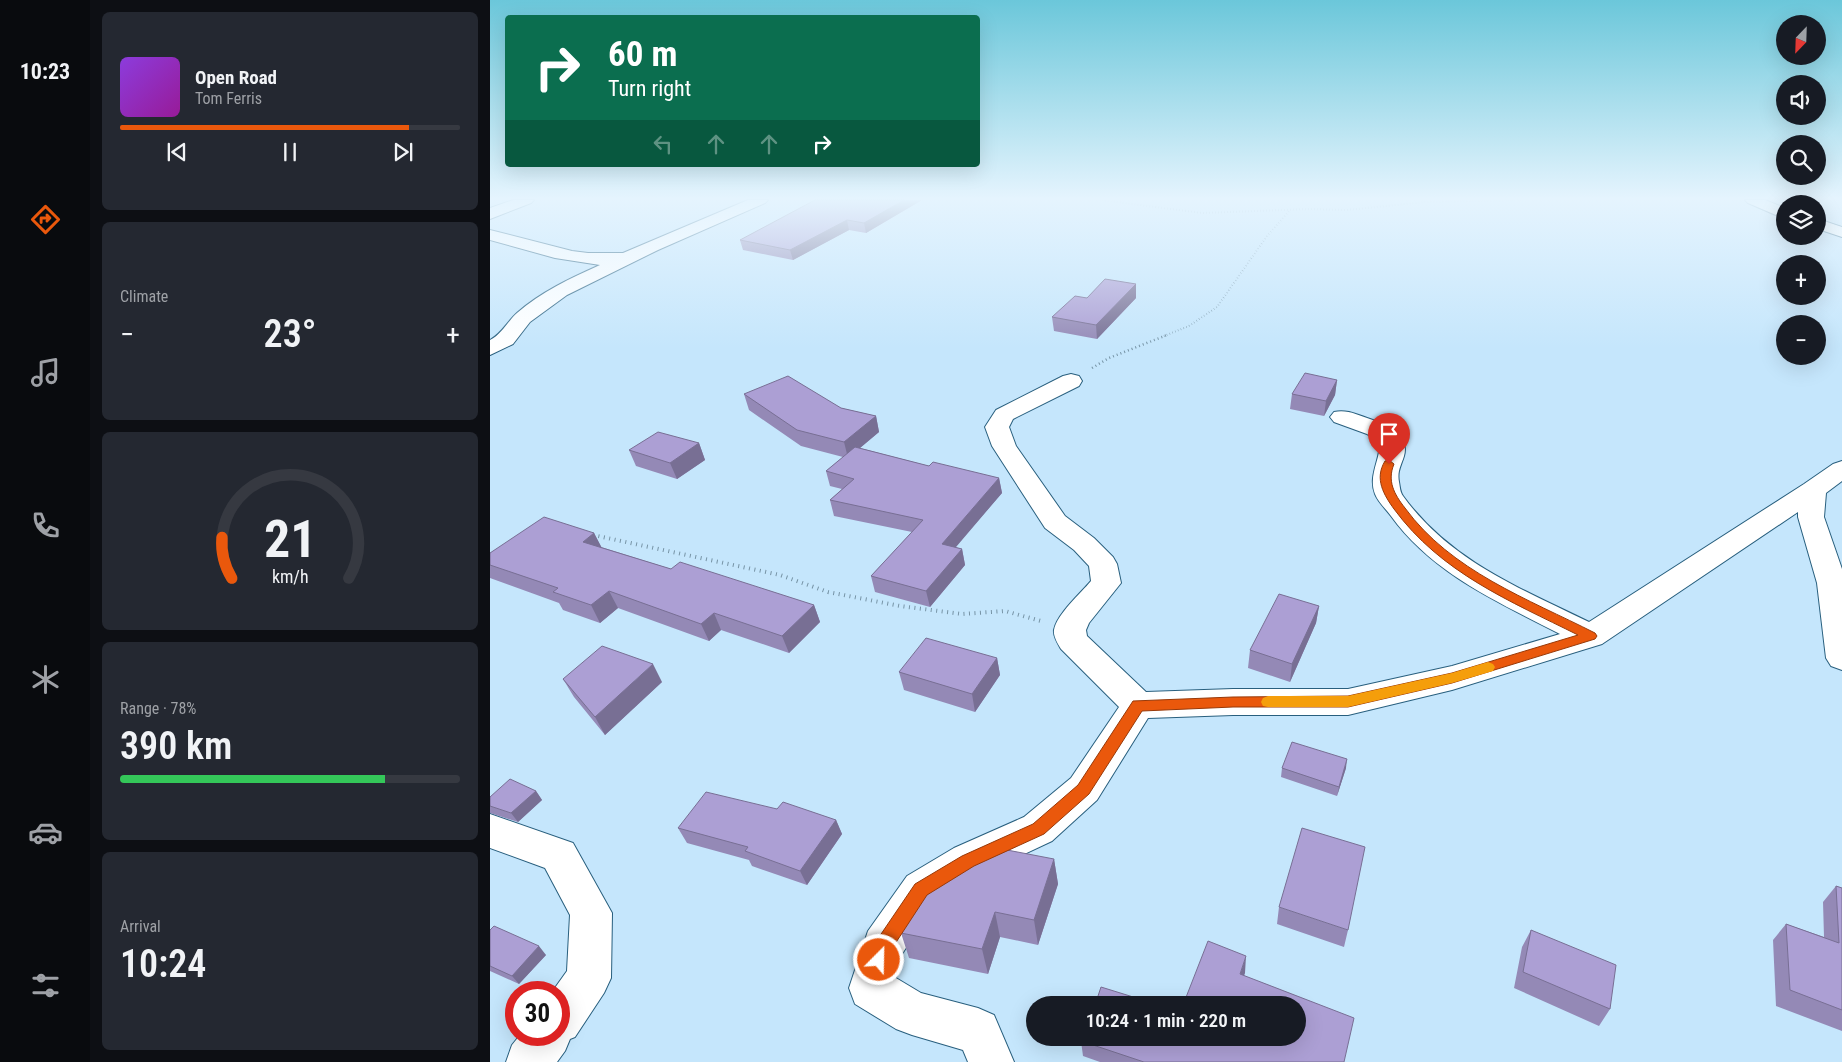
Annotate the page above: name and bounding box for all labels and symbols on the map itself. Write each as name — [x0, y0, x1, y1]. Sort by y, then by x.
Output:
north arrow — [1776, 15, 1826, 65]
pin — [1368, 413, 1410, 464]
position arrow — [852, 933, 904, 985]
speed limit sign: 30 — [505, 981, 570, 1046]

